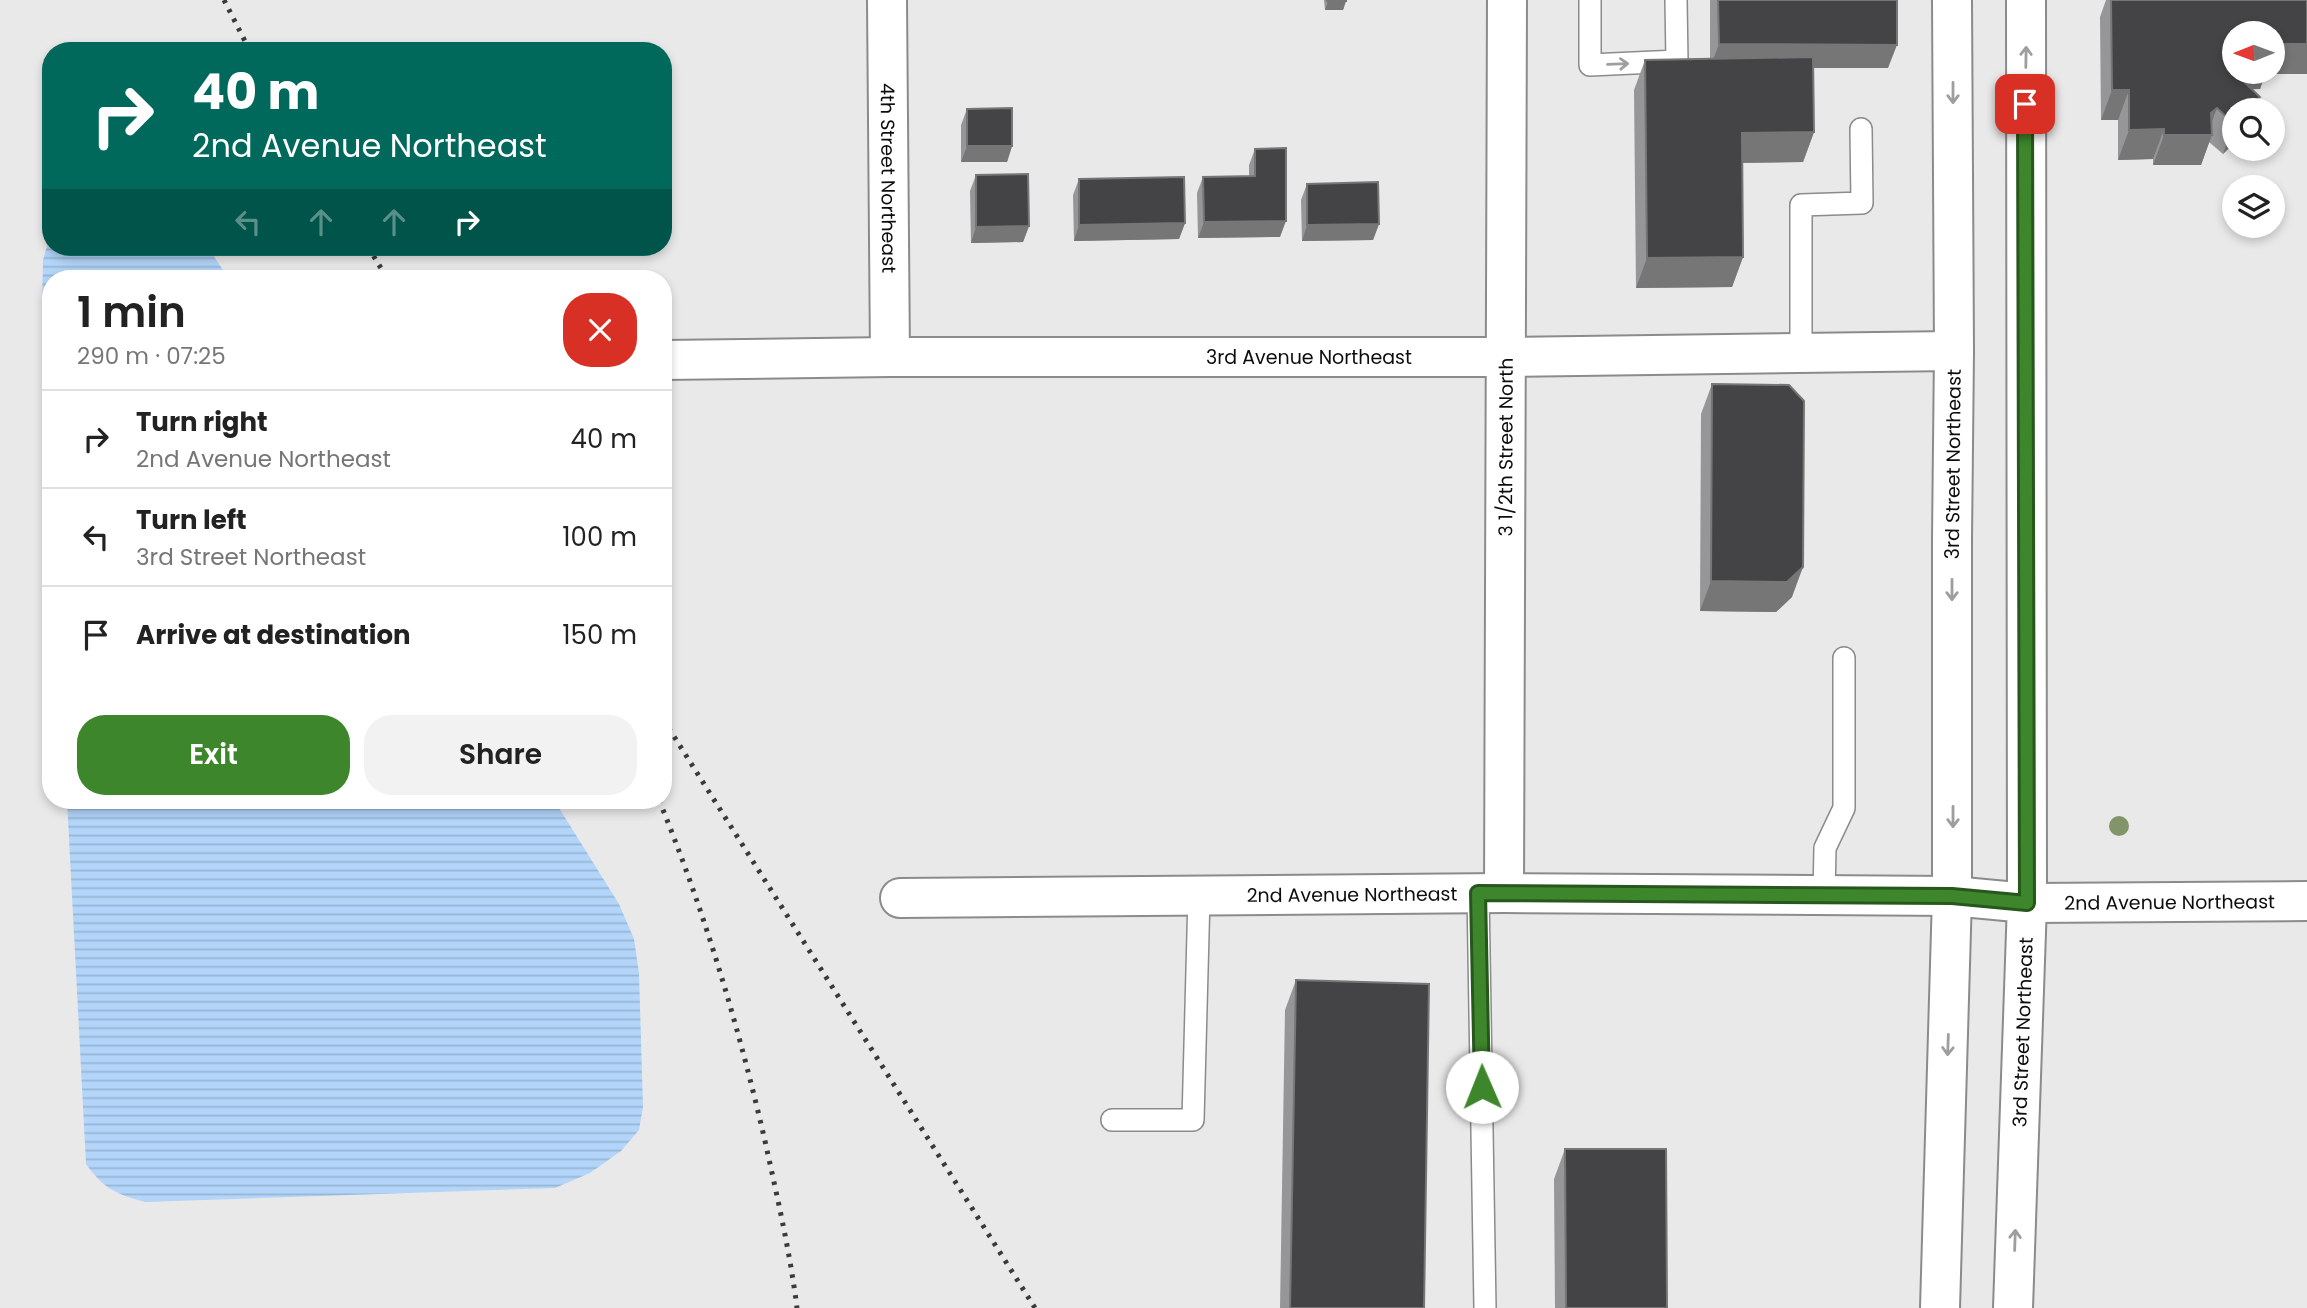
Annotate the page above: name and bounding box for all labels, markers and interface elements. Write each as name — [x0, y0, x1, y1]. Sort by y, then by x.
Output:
north arrow — [2222, 21, 2286, 84]
map controls — [2222, 21, 2285, 238]
one-way arrow — [2019, 46, 2032, 69]
one-way arrow — [1606, 57, 1629, 70]
text: 40 m — [192, 58, 319, 126]
icon: right — [77, 70, 168, 161]
pin — [1995, 74, 2055, 134]
one-way arrow — [1946, 81, 1960, 104]
street label: 4th Street Northeast — [874, 83, 903, 273]
icon: arrive — [2006, 85, 2044, 123]
button: search — [2222, 98, 2285, 161]
text: 2nd Avenue Northeast — [192, 123, 547, 168]
button: layers — [2222, 175, 2285, 238]
icon: left — [229, 203, 267, 241]
icon: ahead — [302, 203, 340, 241]
icon: ahead — [375, 203, 413, 241]
icon: right — [448, 203, 486, 241]
text: 1 min — [77, 283, 186, 342]
button: close — [563, 293, 637, 367]
text: 290 m · 07:25 — [77, 340, 226, 372]
street label: 3rd Avenue Northeast — [1206, 344, 1412, 371]
street label: 3 1/2th Street North — [1492, 357, 1519, 537]
street label: 3rd Street Northeast — [1938, 369, 1967, 559]
text: Turn right — [136, 404, 268, 440]
icon: right — [77, 420, 115, 458]
text: 40 m — [571, 421, 637, 457]
text: 2nd Avenue Northeast — [136, 443, 391, 475]
text: Turn left — [136, 502, 247, 538]
icon: left — [77, 518, 115, 556]
text: 100 m — [562, 519, 637, 555]
text: 3rd Street Northeast — [136, 541, 366, 573]
one-way arrow — [1945, 578, 1959, 601]
icon: arrive — [77, 616, 115, 654]
text: Arrive at destination — [136, 617, 411, 653]
text: 150 m — [562, 617, 637, 653]
button: Exit — [77, 715, 350, 795]
button: Share — [364, 715, 637, 795]
one-way arrow — [1946, 805, 1960, 828]
street label: 2nd Avenue Northeast — [1247, 880, 1458, 909]
street label: 2nd Avenue Northeast — [2064, 888, 2275, 916]
street label: 3rd Street Northeast — [2006, 937, 2039, 1128]
one-way arrow — [1942, 1033, 1955, 1056]
position arrow — [1445, 1050, 1519, 1124]
one-way arrow — [2009, 1229, 2022, 1252]

